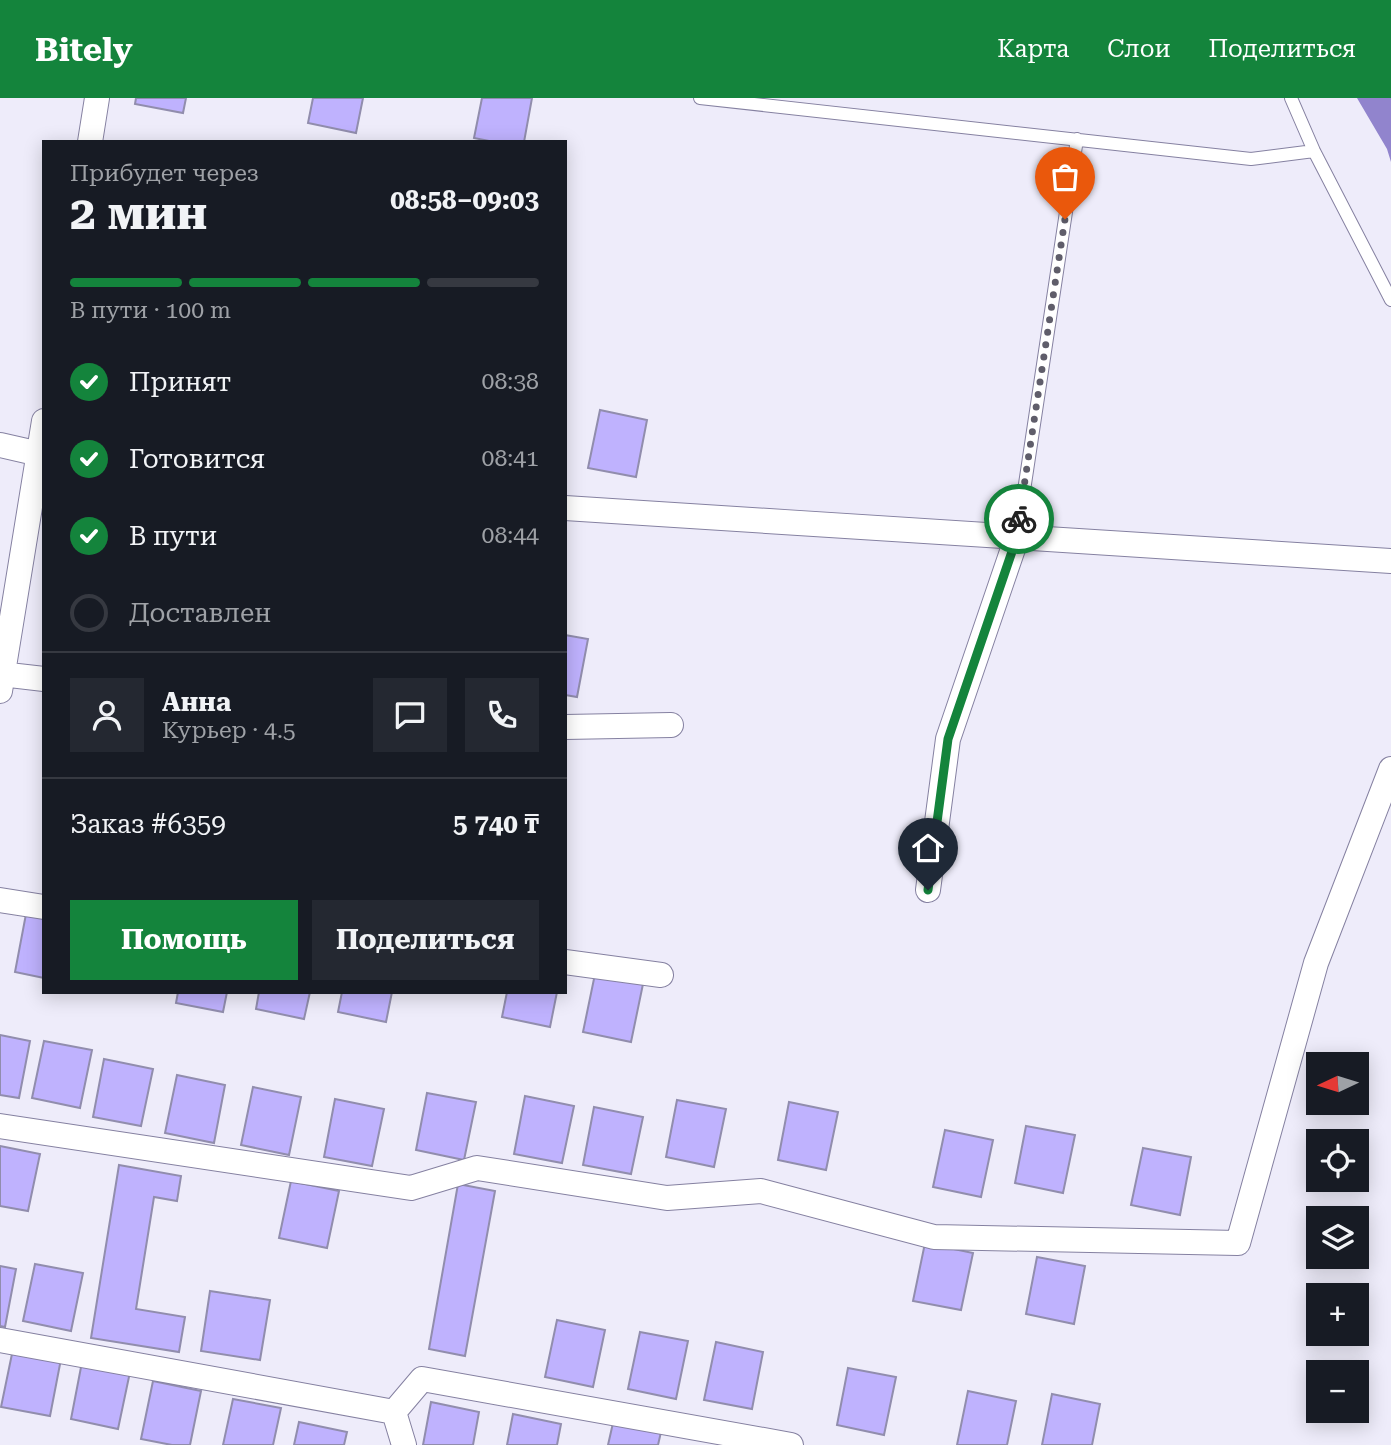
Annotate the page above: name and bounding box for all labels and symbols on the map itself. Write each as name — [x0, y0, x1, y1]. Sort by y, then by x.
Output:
pin — [1035, 147, 1095, 219]
courier — [984, 484, 1054, 554]
pin — [898, 818, 958, 890]
north arrow — [1306, 1052, 1368, 1115]

